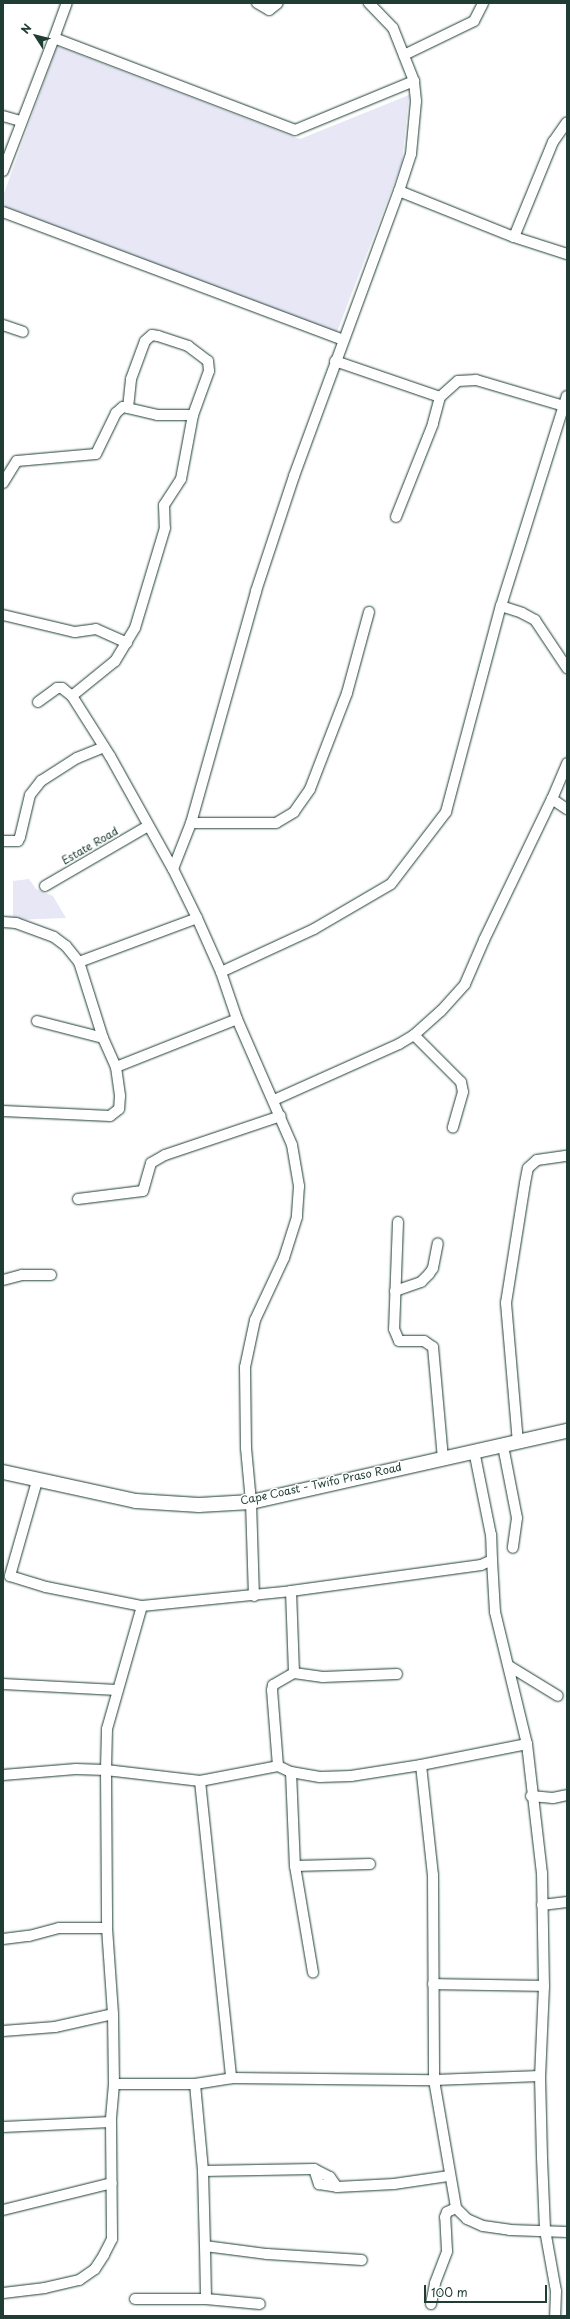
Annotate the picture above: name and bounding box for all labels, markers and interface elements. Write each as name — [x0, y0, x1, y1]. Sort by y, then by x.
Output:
north arrow — [16, 16, 56, 56]
text: N — [16, 20, 35, 37]
street label: Estate Road — [59, 824, 121, 868]
street label: Cape Coast - Twifo Praso Road — [239, 1460, 403, 1508]
scale bar — [426, 2277, 549, 2303]
text: 100 m — [431, 2283, 468, 2301]

